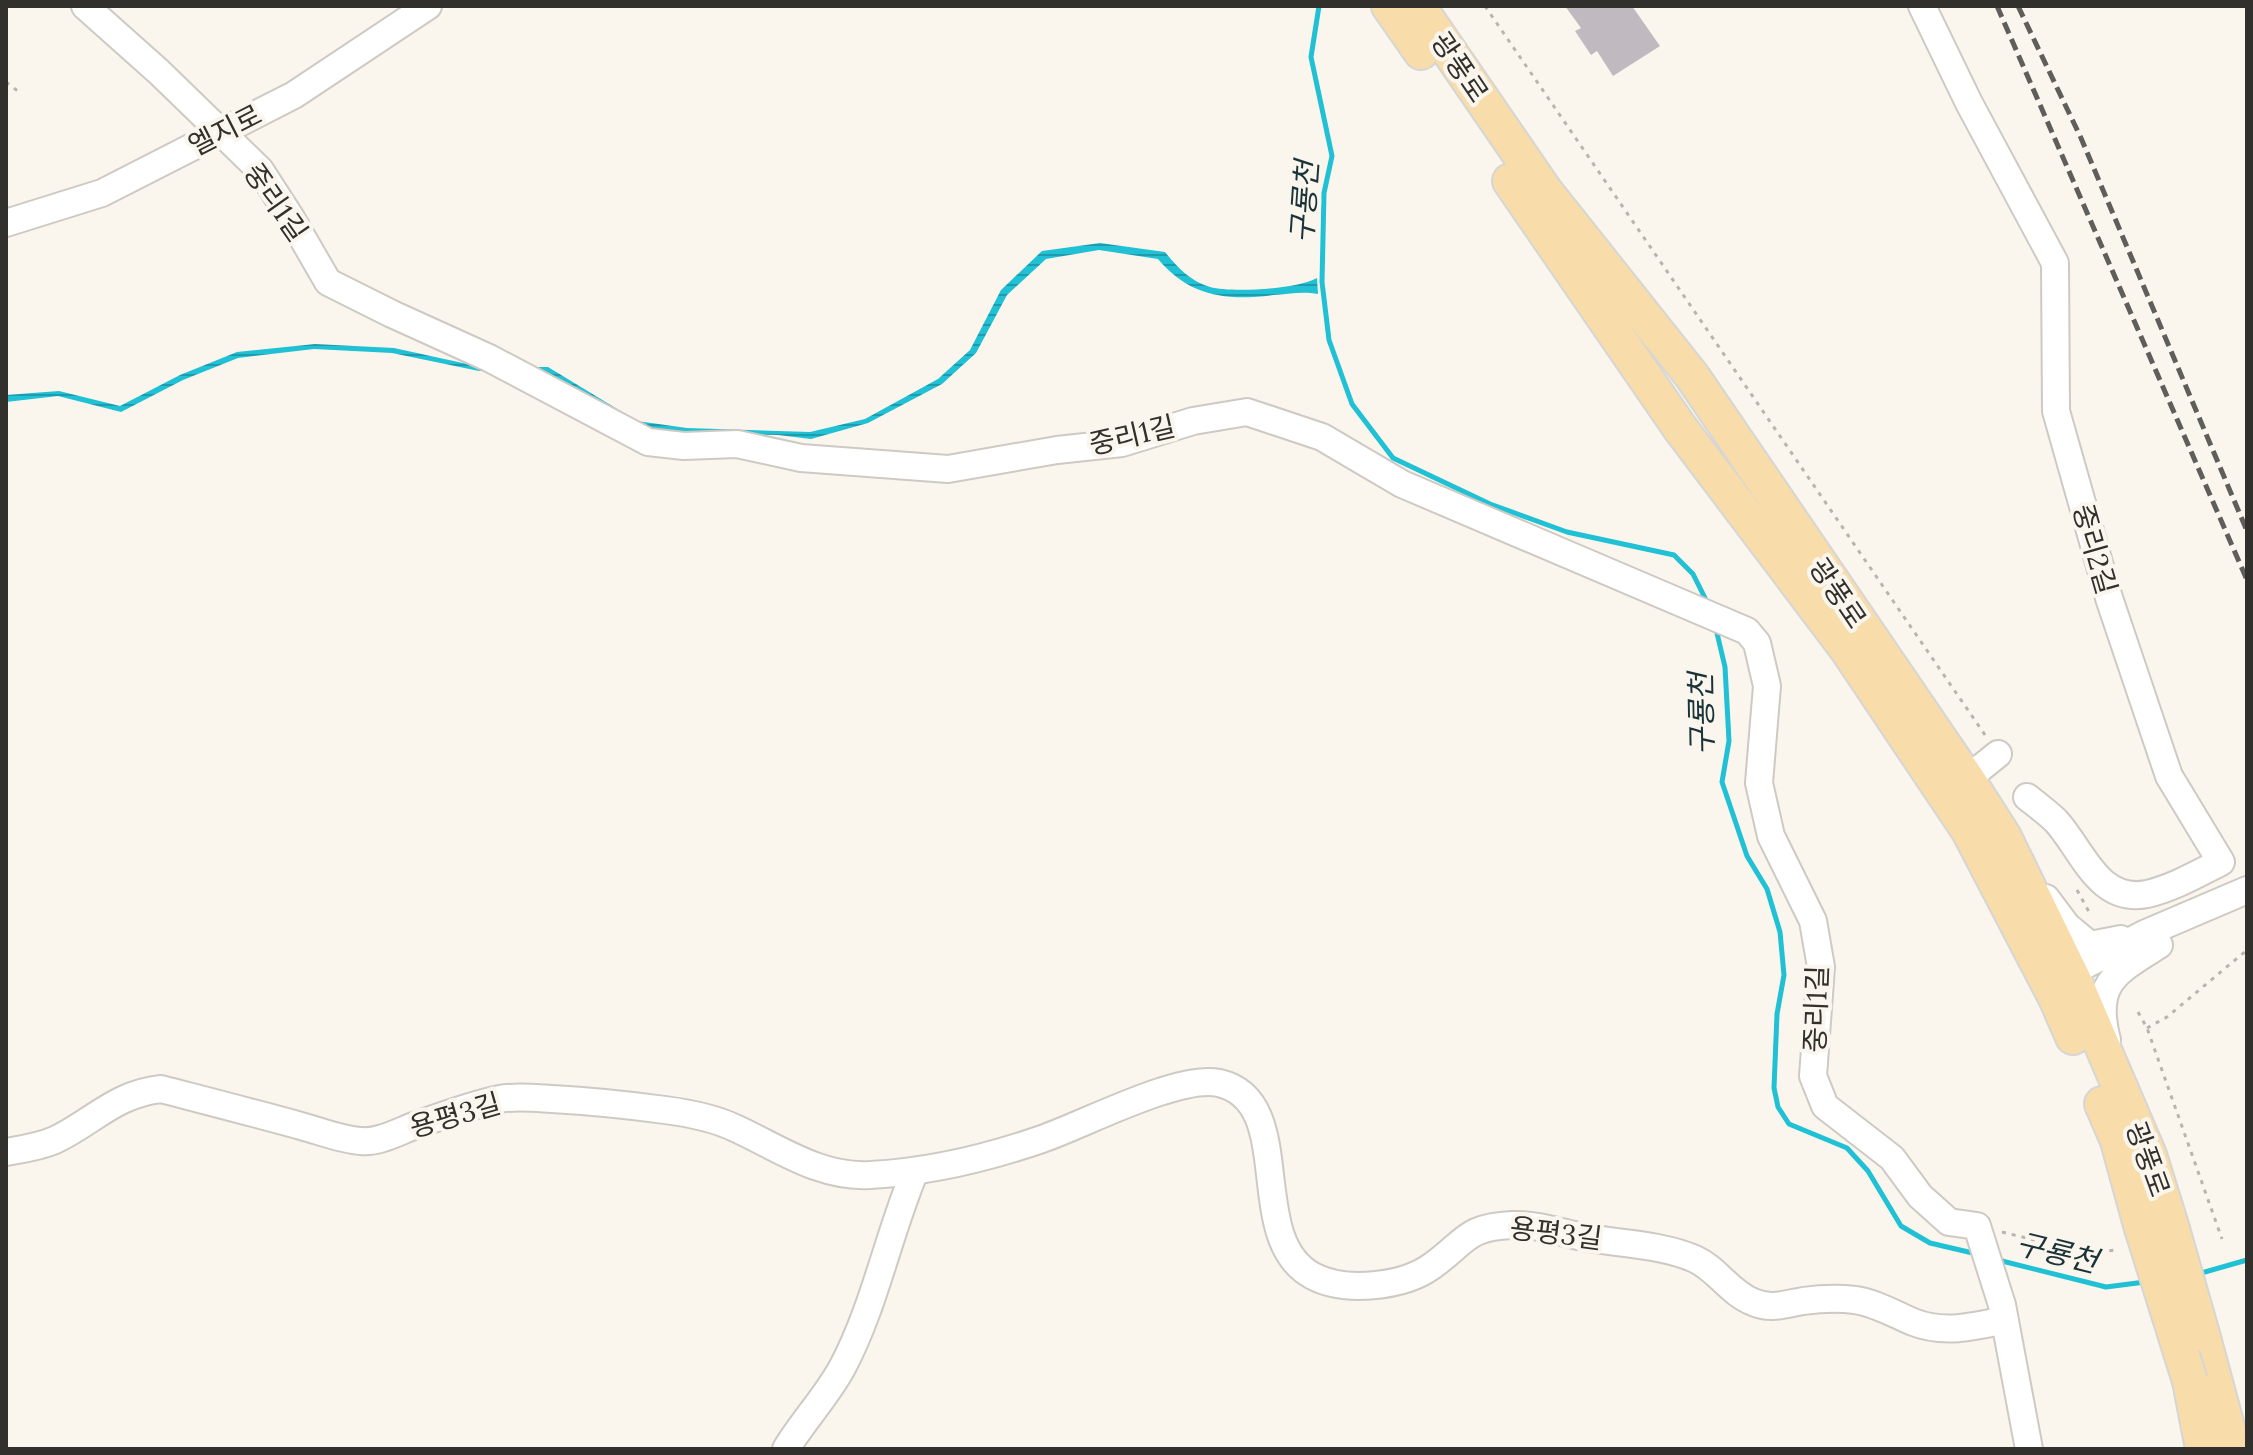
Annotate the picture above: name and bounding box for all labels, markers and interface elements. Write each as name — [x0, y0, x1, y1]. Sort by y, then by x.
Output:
street label: 광풍로 — [1423, 25, 1497, 109]
street label: 엘지로 — [182, 96, 268, 164]
street label: 중리1길 — [236, 156, 316, 248]
water label: 구룡천 — [1282, 156, 1326, 245]
street label: 중리1길 — [1085, 408, 1179, 462]
street label: 중리2길 — [2065, 500, 2125, 598]
street label: 광풍로 — [1801, 551, 1875, 635]
water label: 구룡천 — [1681, 669, 1721, 756]
street label: 중리1길 — [1796, 965, 1836, 1053]
street label: 용평3길 — [405, 1085, 505, 1145]
street label: 광풍로 — [2118, 1117, 2178, 1201]
street label: 용평3길 — [1508, 1209, 1604, 1257]
water label: 구룡천 — [2012, 1224, 2105, 1281]

